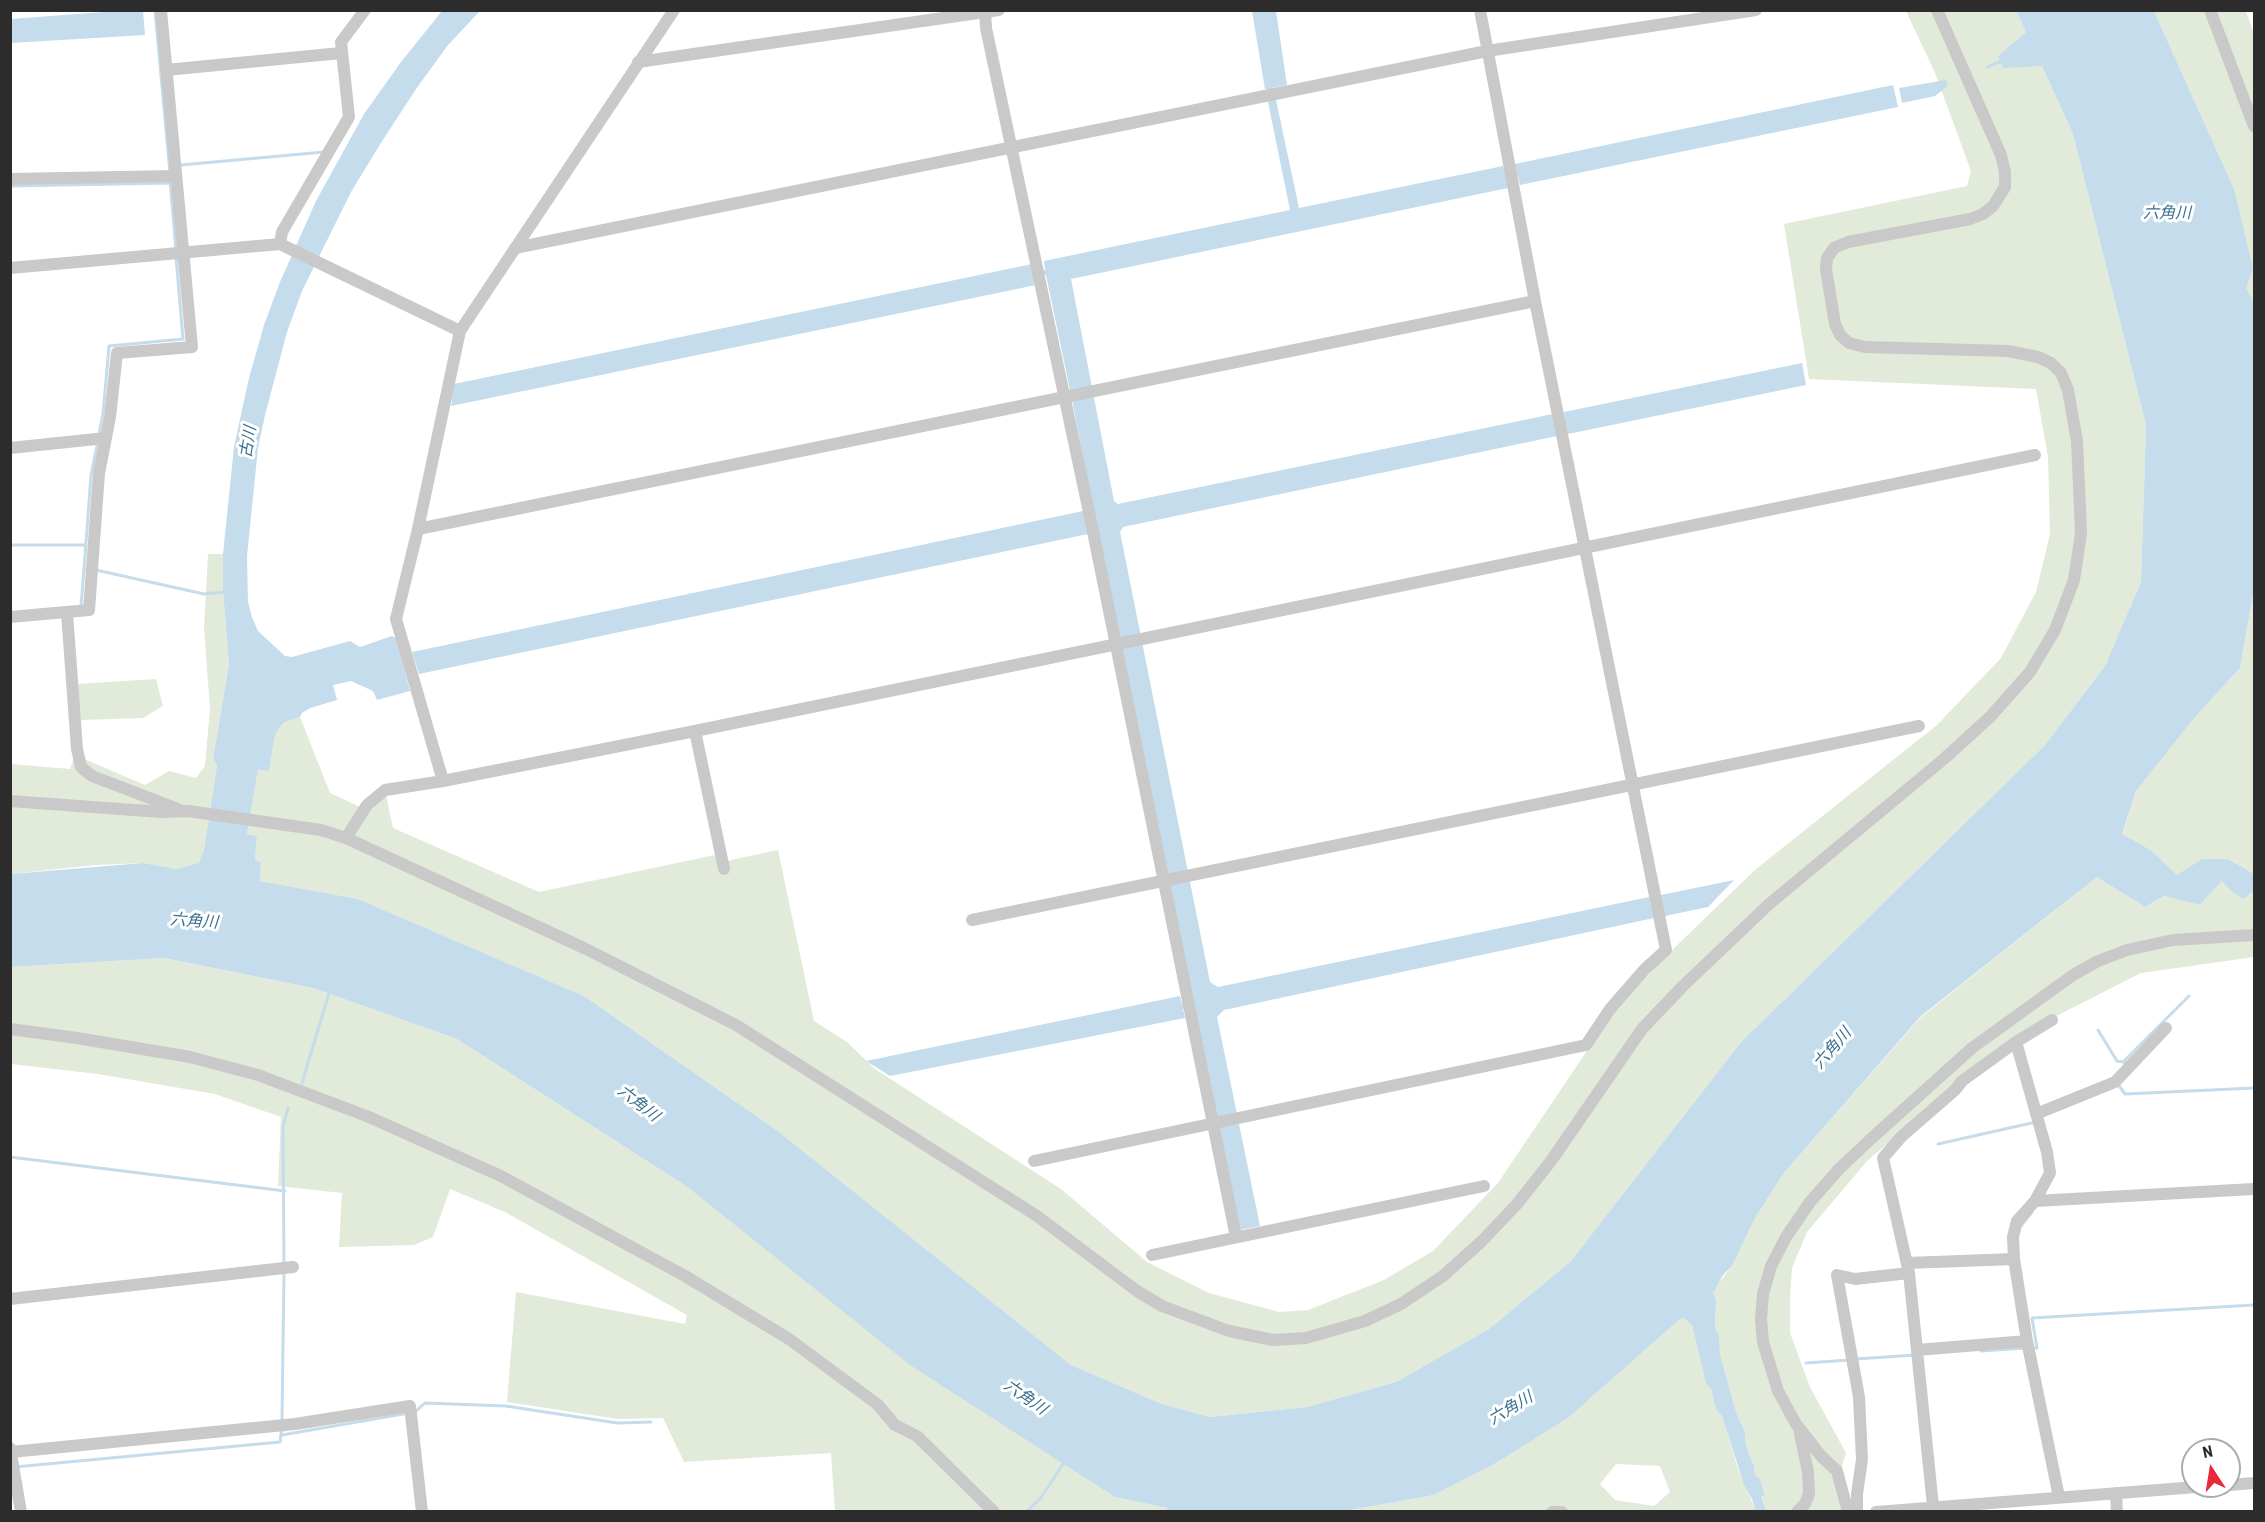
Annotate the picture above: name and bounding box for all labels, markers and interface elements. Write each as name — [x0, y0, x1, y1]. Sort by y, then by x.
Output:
water label: 六角川 — [2143, 204, 2191, 224]
water label: 古川 — [237, 425, 261, 459]
water label: 六角川 — [169, 911, 219, 933]
water label: 六角川 — [1810, 1025, 1856, 1073]
water label: 六角川 — [613, 1082, 663, 1126]
water label: 六角川 — [1000, 1376, 1050, 1420]
water label: 六角川 — [1485, 1388, 1537, 1430]
north arrow — [2181, 1438, 2241, 1498]
text: N — [2201, 1442, 2214, 1462]

